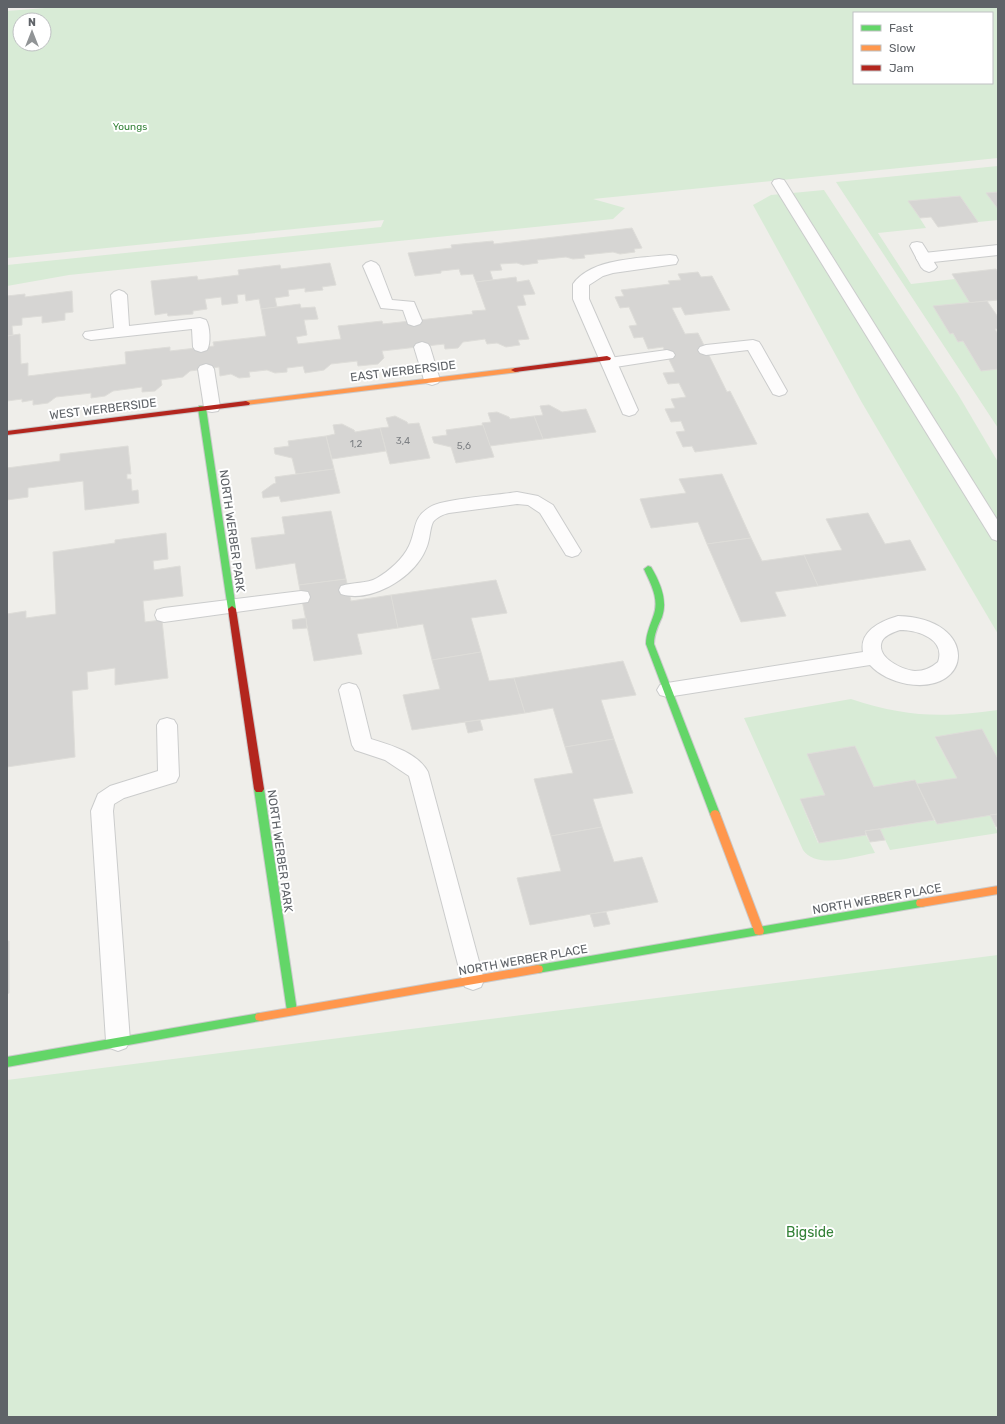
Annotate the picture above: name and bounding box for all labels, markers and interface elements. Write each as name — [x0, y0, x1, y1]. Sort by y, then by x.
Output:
north arrow — [12, 12, 52, 52]
legend — [853, 12, 993, 84]
text: N — [28, 16, 36, 29]
text: Fast — [889, 21, 913, 35]
text: Slow — [889, 41, 916, 55]
text: Jam — [889, 61, 914, 75]
park label: Youngs — [113, 121, 147, 133]
street label: EAST WERBERSIDE — [349, 358, 457, 384]
street label: WEST WERBERSIDE — [49, 395, 157, 423]
house number: 3,4 — [396, 435, 410, 447]
house number: 1,2 — [350, 438, 362, 450]
house number: 5,6 — [457, 440, 471, 452]
street label: NORTH WERBER PARK — [216, 469, 248, 594]
street label: NORTH WERBER PARK — [264, 789, 296, 914]
street label: NORTH WERBER PLACE — [811, 881, 943, 917]
street label: NORTH WERBER PLACE — [457, 942, 589, 978]
park label: Bigside — [786, 1224, 834, 1241]

